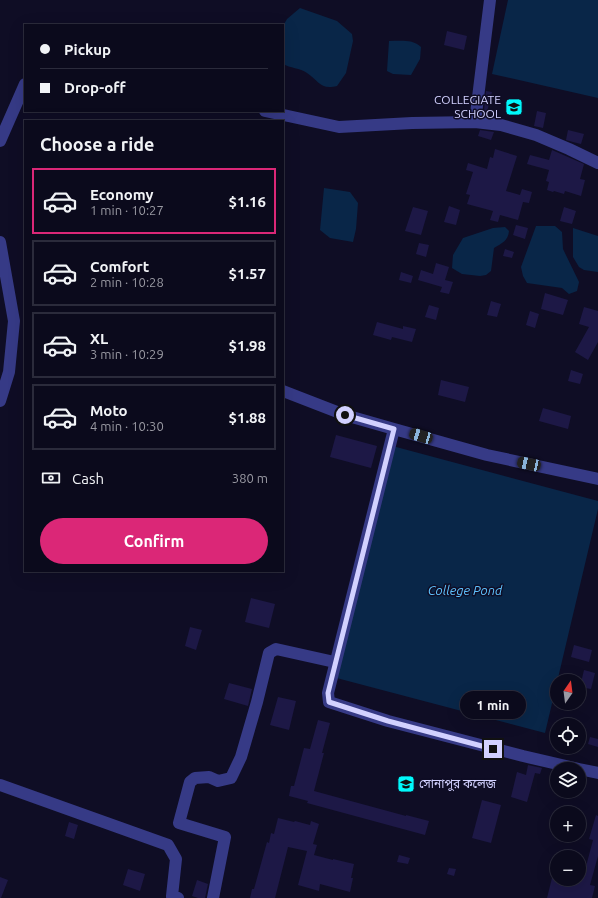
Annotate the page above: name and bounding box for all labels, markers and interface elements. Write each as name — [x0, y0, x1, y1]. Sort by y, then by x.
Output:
text: Pickup — [64, 41, 111, 58]
text: Drop-off — [64, 79, 126, 96]
place label: COLLEGIATE SCHOOL — [434, 93, 501, 120]
school or university icon: COLLEGIATE SCHOOL — [504, 97, 524, 117]
text: Choose a ride — [40, 134, 154, 154]
icon: car — [42, 183, 78, 219]
text: Economy — [90, 186, 154, 203]
text: $1.16 — [228, 193, 266, 210]
text: 1 min · 10:27 — [90, 203, 164, 217]
icon: car — [42, 255, 78, 291]
text: Comfort — [90, 258, 149, 275]
text: $1.57 — [228, 265, 266, 282]
text: 2 min · 10:28 — [90, 275, 164, 289]
icon: car — [42, 327, 78, 363]
text: XL — [90, 330, 108, 347]
text: $1.98 — [228, 337, 266, 354]
text: 3 min · 10:29 — [90, 347, 164, 361]
icon: car — [42, 399, 78, 435]
text: Moto — [90, 402, 128, 419]
route start — [336, 406, 354, 424]
text: $1.88 — [228, 409, 266, 426]
text: 4 min · 10:30 — [90, 419, 164, 433]
car — [408, 427, 434, 445]
car — [516, 456, 542, 472]
icon: cash — [40, 467, 62, 489]
text: Cash — [72, 470, 104, 487]
text: 380 m — [232, 471, 268, 485]
button: Confirm — [40, 518, 268, 564]
water label: College Pond — [428, 583, 503, 597]
north arrow — [550, 674, 586, 710]
map controls — [550, 674, 586, 886]
callout: 1 min — [460, 691, 526, 719]
text: 1 min — [477, 698, 509, 712]
button: locate — [550, 718, 586, 754]
route end — [484, 740, 502, 758]
button: layers — [550, 762, 586, 798]
school or university icon: সোনাপুর কলেজ — [396, 774, 416, 794]
place label: সোনাপুর কলেজ — [419, 777, 497, 792]
button: + — [550, 806, 586, 842]
button: − — [550, 850, 586, 886]

